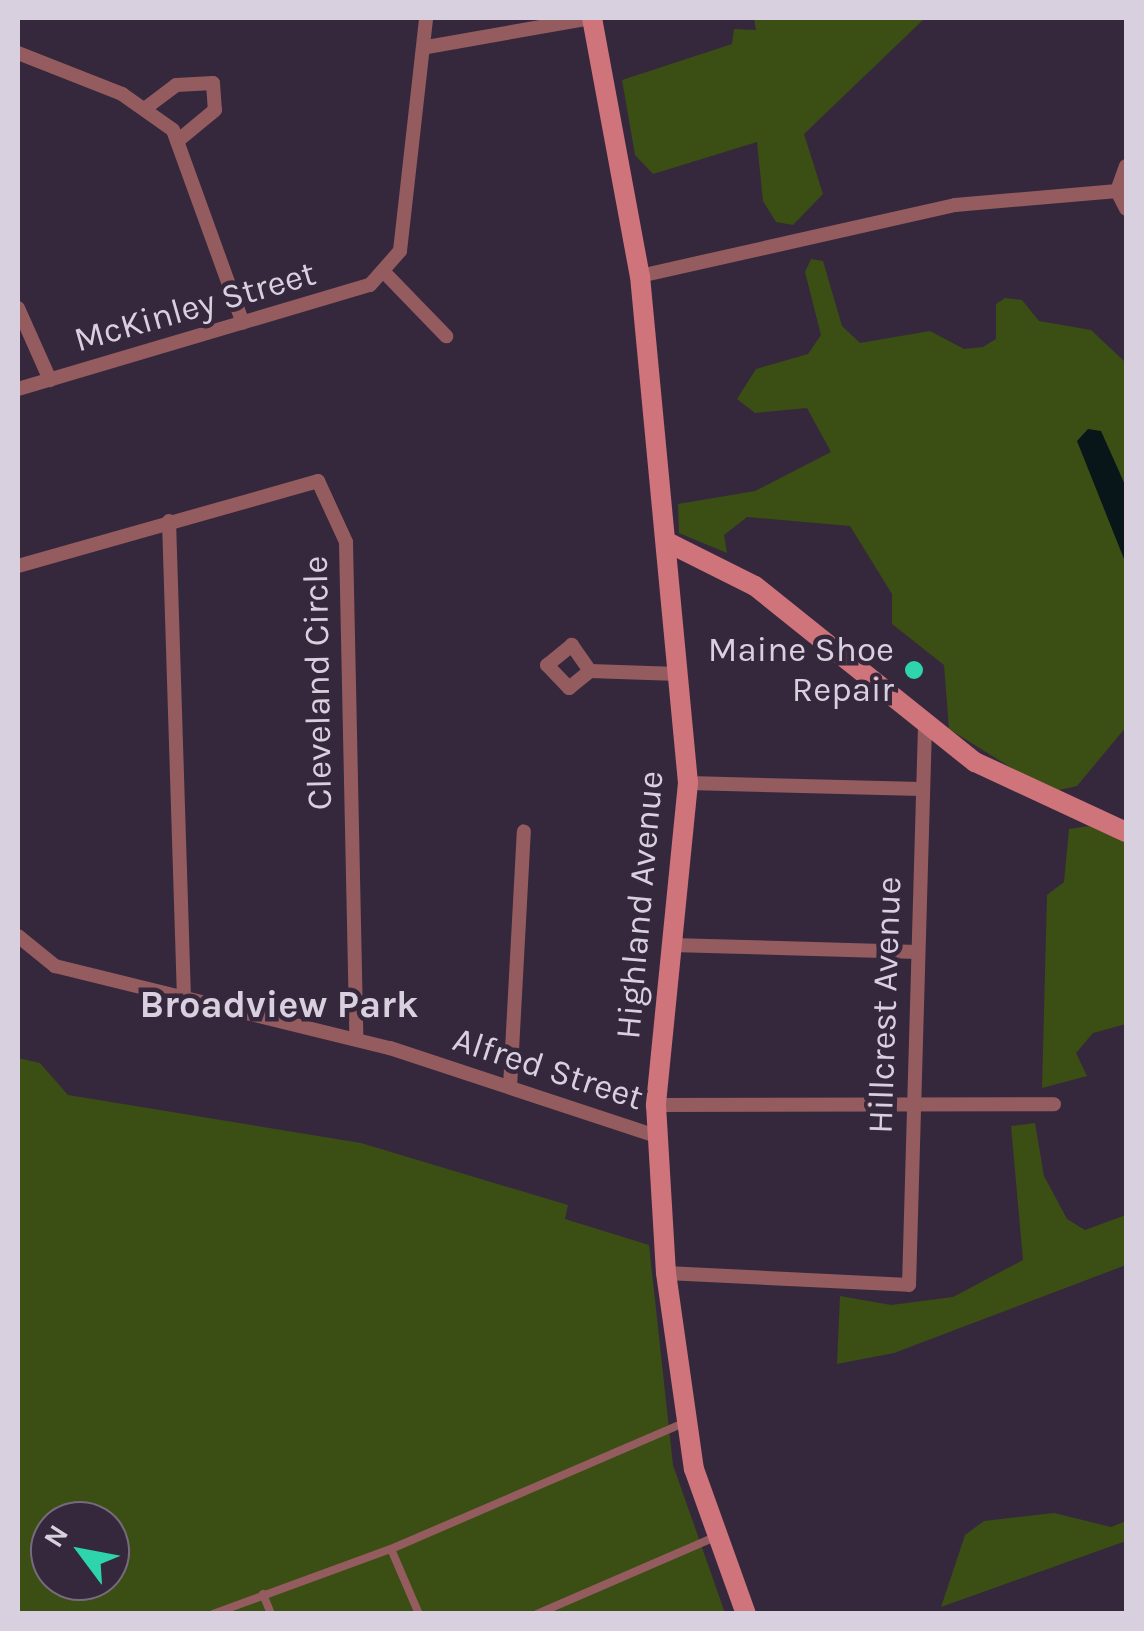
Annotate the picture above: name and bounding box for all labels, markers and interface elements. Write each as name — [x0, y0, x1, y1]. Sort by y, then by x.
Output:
street label: McKinley Street — [70, 253, 320, 361]
street label: Cleveland Circle — [295, 555, 341, 811]
place label: Maine Shoe Repair — [708, 629, 894, 711]
marker: Maine Shoe Repair — [903, 659, 925, 681]
street label: Highland Avenue — [607, 769, 673, 1041]
street label: Hillcrest Avenue — [860, 876, 910, 1134]
district label: Broadview Park — [139, 982, 419, 1028]
street label: Alfred Street — [448, 1018, 648, 1120]
north arrow — [30, 1501, 130, 1601]
text: N — [37, 1519, 75, 1553]

